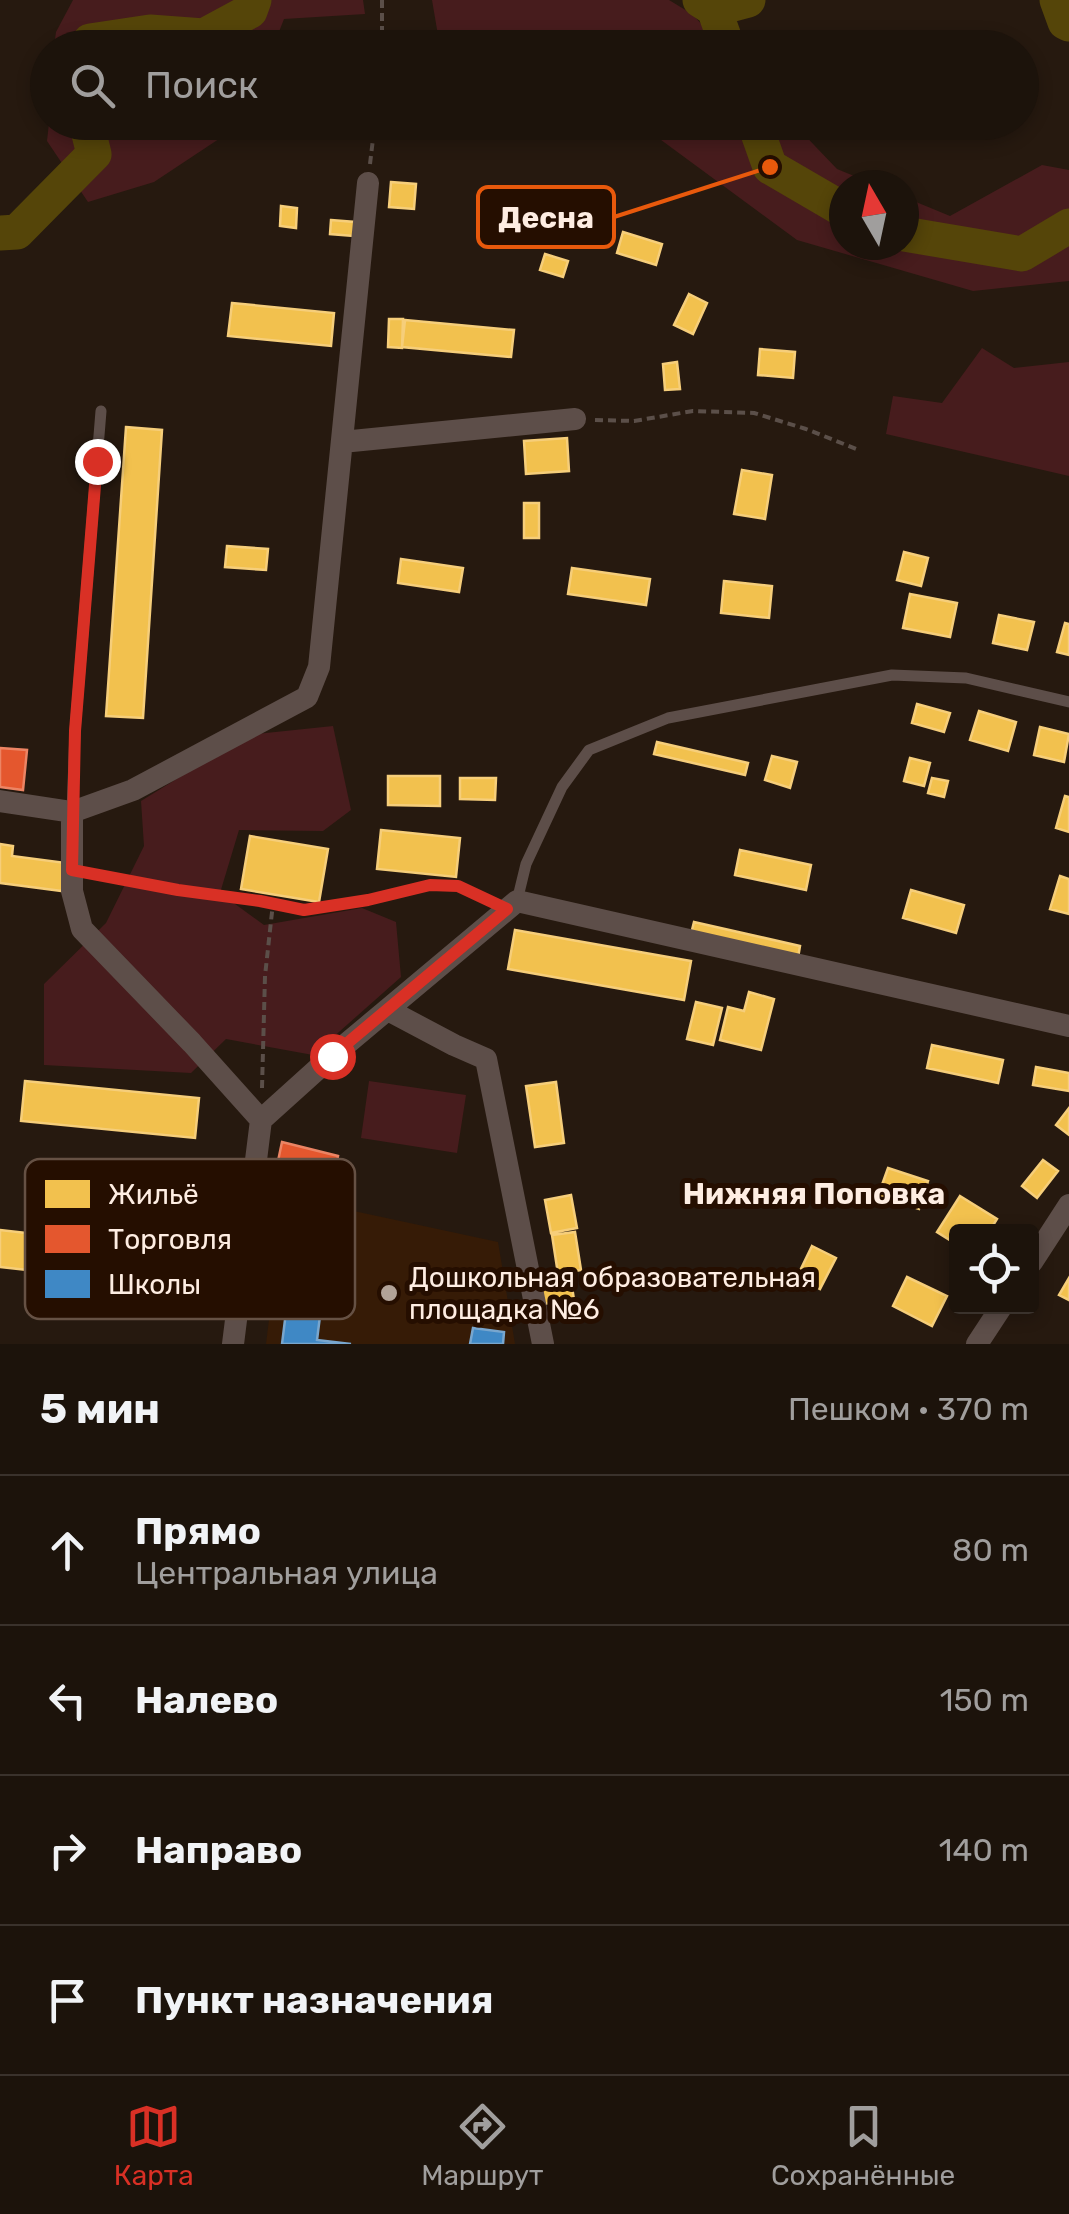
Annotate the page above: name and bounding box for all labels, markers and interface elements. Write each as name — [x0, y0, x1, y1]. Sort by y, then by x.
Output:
search box — [30, 30, 1039, 140]
icon: search — [65, 58, 120, 113]
text: Поиск — [145, 62, 258, 108]
north arrow — [829, 170, 919, 260]
callout: Десна — [478, 187, 614, 247]
text: Десна — [498, 200, 594, 236]
route end — [75, 439, 121, 485]
route start — [310, 1034, 356, 1080]
legend — [25, 1159, 355, 1319]
district label: Нижняя Поповка — [683, 1176, 945, 1212]
text: Жильё — [108, 1178, 199, 1211]
text: Торговля — [108, 1223, 232, 1256]
map controls — [949, 1224, 1039, 1314]
button: locate — [949, 1224, 1039, 1314]
place label: Дошкольная образовательная площадка №6 — [409, 1261, 816, 1326]
text: Школы — [108, 1268, 201, 1301]
marker: Дошкольная образовательная площадка №6 — [378, 1282, 400, 1304]
text: 5 мин — [40, 1384, 160, 1434]
text: Пешком · 370 m — [788, 1390, 1029, 1428]
text: Прямо — [135, 1508, 261, 1554]
icon: ahead — [40, 1523, 95, 1578]
text: 80 m — [952, 1531, 1029, 1569]
text: Центральная улица — [135, 1554, 438, 1592]
icon: left — [40, 1673, 95, 1728]
text: Налево — [135, 1677, 278, 1723]
text: 150 m — [940, 1681, 1029, 1719]
icon: right — [40, 1823, 95, 1878]
text: Направо — [135, 1827, 302, 1873]
text: 140 m — [939, 1831, 1029, 1869]
icon: arrive — [40, 1973, 95, 2028]
text: Пункт назначения — [135, 1977, 494, 2023]
tab: Карта — [114, 2099, 194, 2192]
tab: Маршрут — [421, 2099, 543, 2192]
tab: Сохранённые — [771, 2099, 955, 2192]

